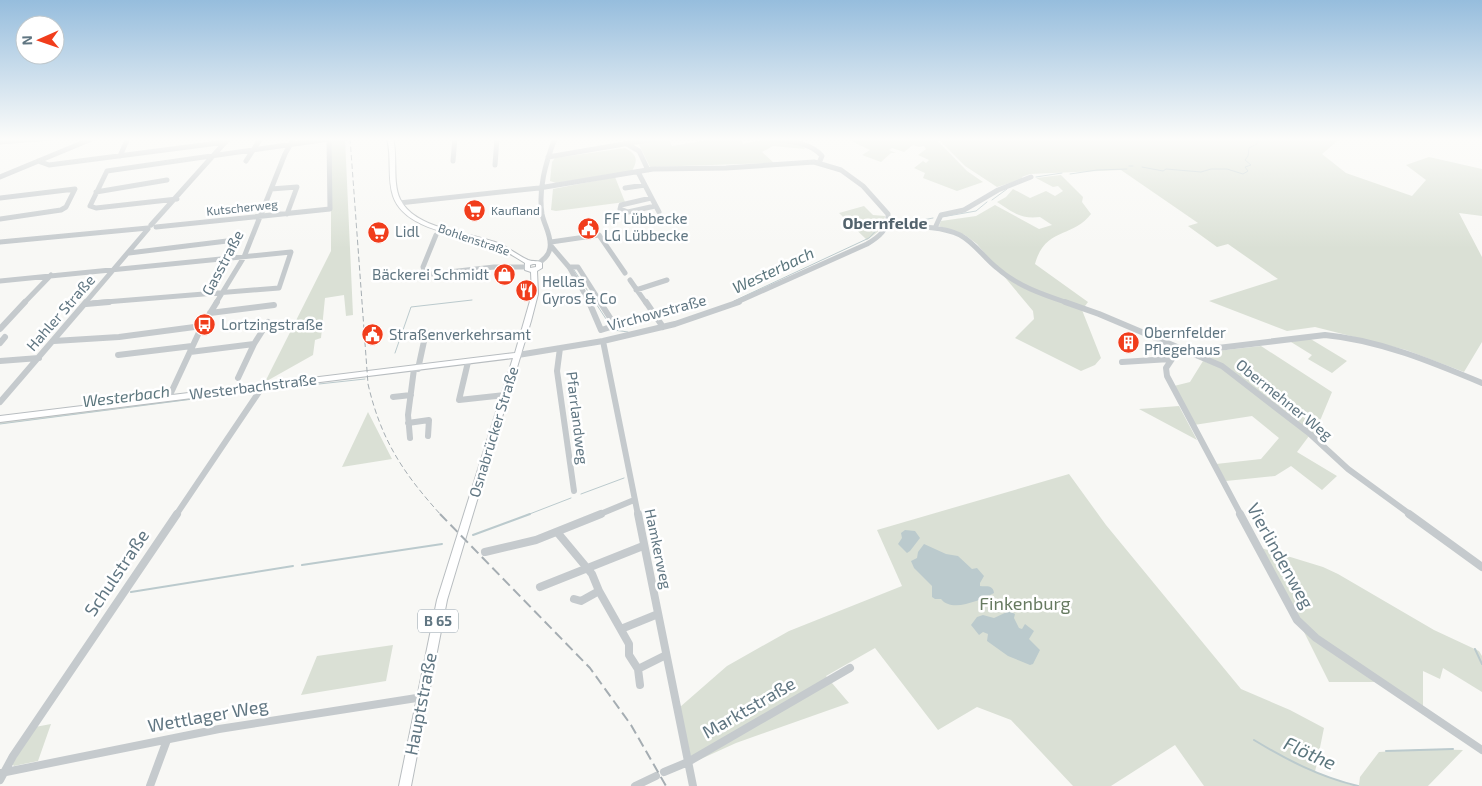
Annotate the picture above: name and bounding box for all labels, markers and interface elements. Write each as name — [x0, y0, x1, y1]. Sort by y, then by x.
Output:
north arrow — [15, 15, 65, 65]
text: N — [18, 35, 35, 46]
street label: Kutscherweg — [206, 196, 279, 218]
supermarket icon: Kaufland — [463, 199, 487, 223]
place label: Kaufland — [491, 203, 540, 217]
place label: FF Lübbecke LG Lübbecke — [604, 209, 688, 244]
district label: Obernfelde — [842, 213, 928, 232]
public building icon: FF Lübbecke LG Lübbecke — [576, 216, 600, 240]
supermarket icon: Lidl — [367, 220, 391, 244]
street label: Bohlenstraße — [437, 220, 512, 258]
place label: Lidl — [395, 222, 420, 240]
street label: Gasstraße — [197, 227, 247, 298]
water label: Westerbach — [729, 242, 817, 297]
shop icon: Bäckerei Schmidt — [493, 263, 517, 287]
place label: Bäckerei Schmidt — [372, 265, 489, 283]
street label: Hahler Straße — [22, 271, 98, 354]
place label: Hellas Gyros & Co — [542, 272, 617, 307]
restaurant icon: Hellas Gyros & Co — [514, 279, 538, 303]
street label: Virchowstraße — [605, 290, 708, 334]
bus stop icon: Lortzingstraße — [193, 313, 217, 337]
place label: Lortzingstraße — [221, 315, 323, 333]
public building icon: Straßenverkehrsamt — [361, 323, 385, 347]
place label: Obernfelder Pflegehaus — [1144, 323, 1226, 358]
place label: Straßenverkehrsamt — [389, 325, 531, 343]
building icon: Obernfelder Pflegehaus — [1116, 330, 1140, 354]
street label: Obermehner Weg — [1233, 355, 1337, 444]
street label: Osnabrücker Straße — [465, 364, 522, 499]
street label: Westerbachstraße — [188, 369, 318, 403]
street label: Pfarrlandweg — [563, 370, 593, 466]
water label: Westerbach — [81, 381, 171, 410]
street label: Vierlindenweg — [1243, 499, 1319, 612]
street label: Hamkerweg — [642, 507, 676, 591]
street label: Schulstraße — [79, 525, 153, 620]
park label: Finkenburg — [979, 592, 1071, 614]
road number: B 65 — [418, 610, 458, 632]
street label: Hauptstraße — [399, 650, 441, 757]
street label: Marktstraße — [698, 672, 799, 743]
street label: Wettlager Weg — [146, 694, 270, 736]
water label: Flöthe — [1281, 731, 1340, 774]

